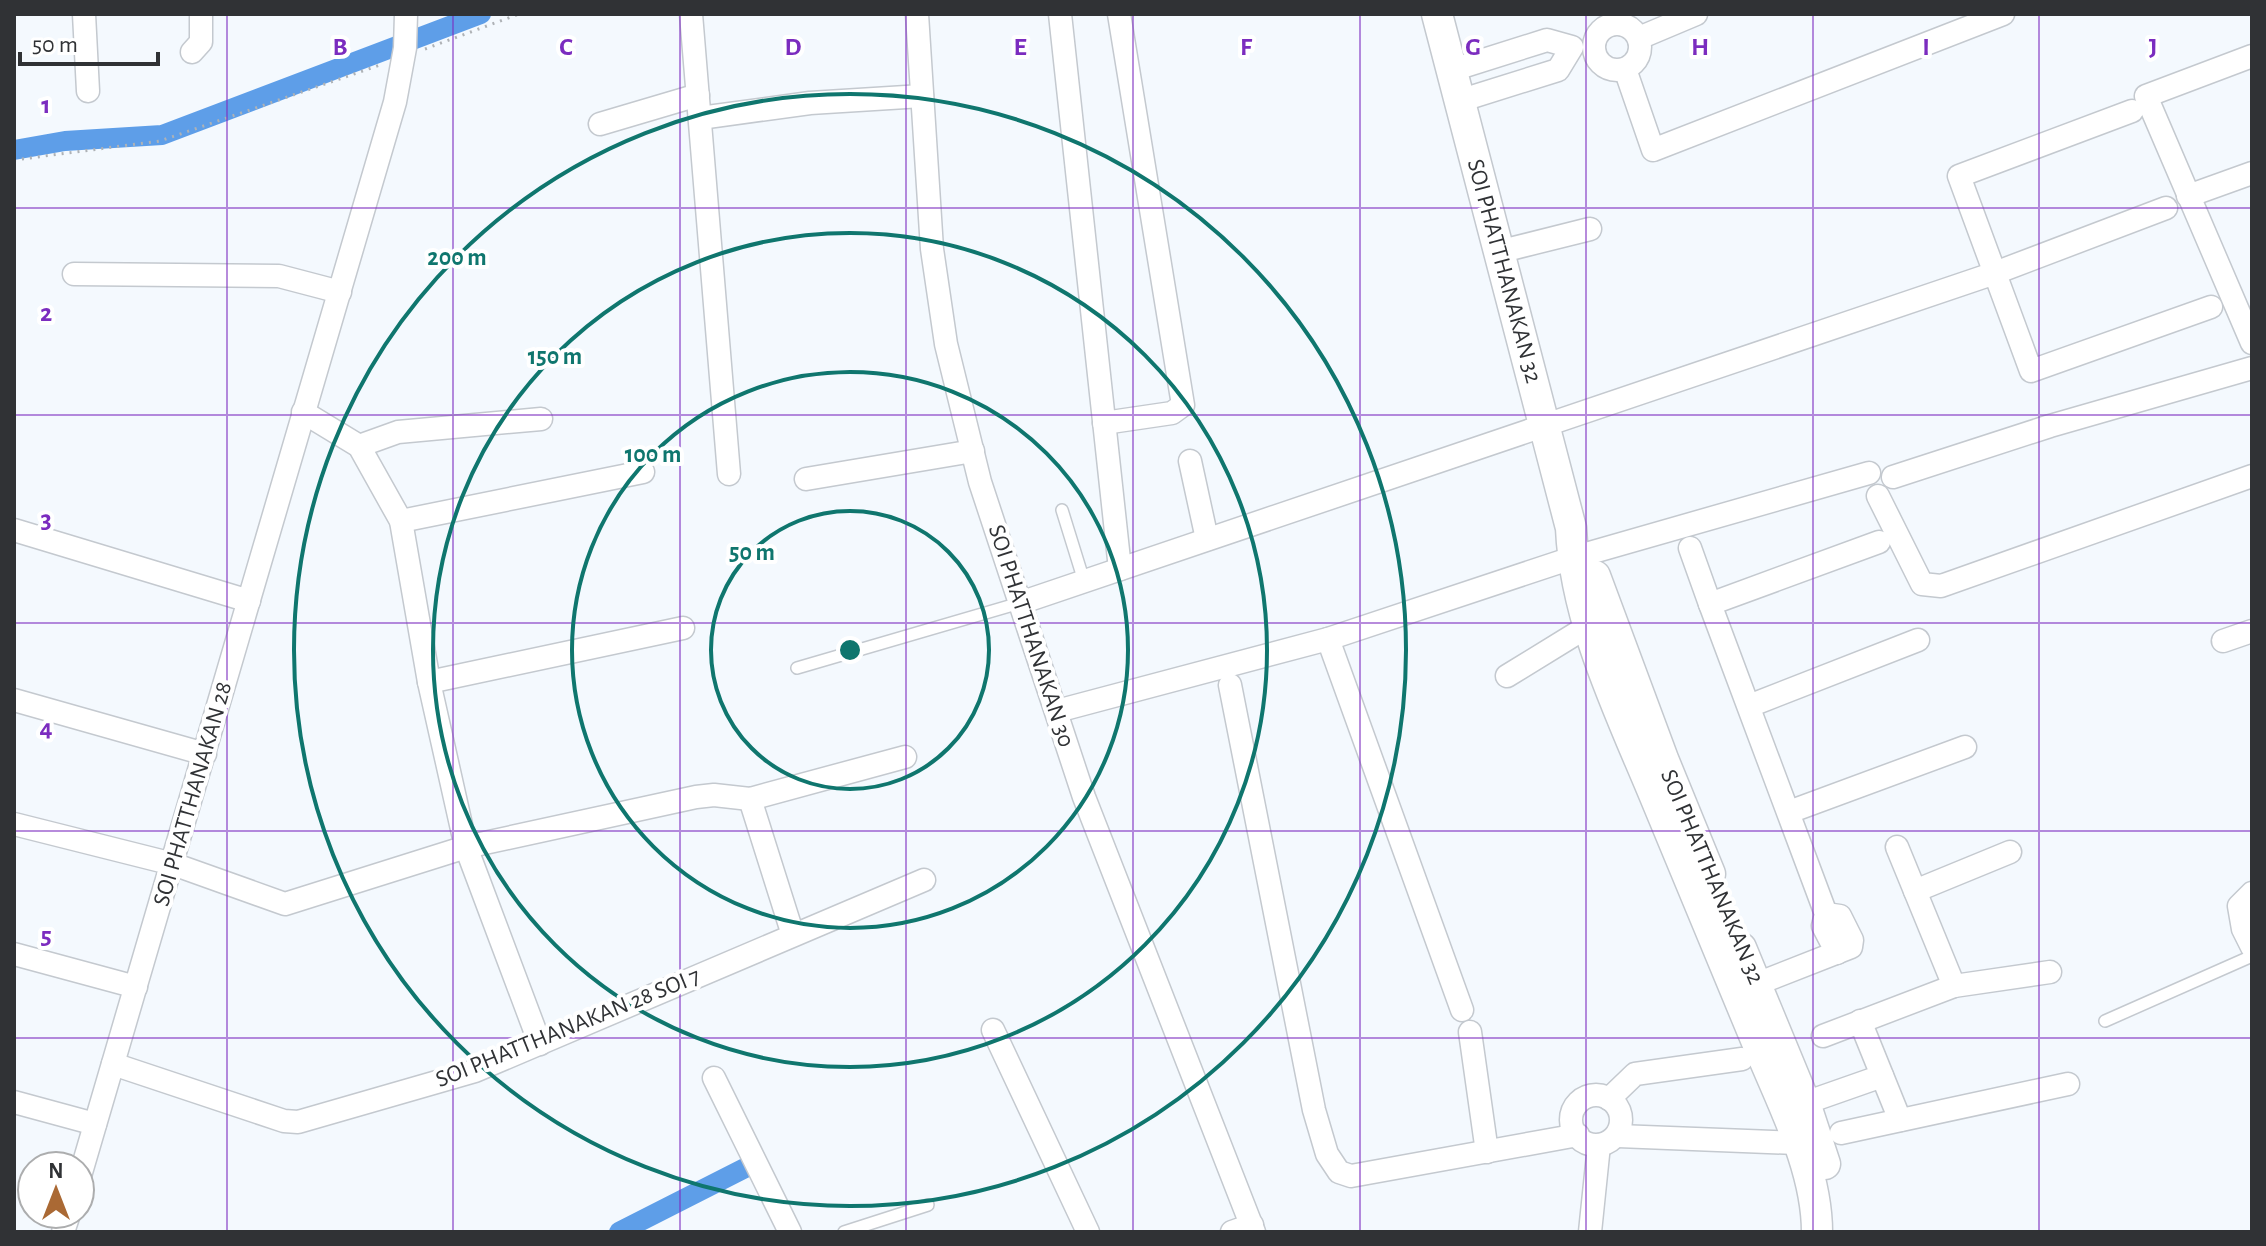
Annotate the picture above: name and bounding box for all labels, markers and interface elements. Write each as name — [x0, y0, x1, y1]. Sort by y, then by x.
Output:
scale bar — [20, 16, 158, 66]
text: 50 m — [32, 33, 78, 57]
text: B — [332, 34, 348, 60]
text: C — [559, 34, 573, 60]
text: D — [784, 34, 802, 60]
text: E — [1013, 34, 1027, 60]
text: F — [1240, 34, 1253, 60]
text: G — [1465, 34, 1481, 60]
text: H — [1691, 34, 1709, 60]
text: I — [1922, 34, 1930, 60]
text: J — [2149, 34, 2157, 60]
text: 1 — [41, 92, 51, 118]
street label: SOI PHATTHANAKAN 32 — [1463, 157, 1545, 386]
text: 200 m — [427, 246, 487, 270]
text: 2 — [40, 300, 52, 326]
text: 150 m — [528, 345, 582, 369]
text: 100 m — [625, 443, 681, 467]
text: 3 — [40, 507, 52, 533]
street label: SOI PHATTHANAKAN 30 — [984, 522, 1078, 750]
text: 50 m — [729, 541, 775, 565]
centre of rings — [836, 636, 864, 664]
street label: SOI PHATTHANAKAN 28 — [149, 679, 237, 909]
text: 4 — [39, 715, 53, 741]
street label: SOI PHATTHANAKAN 32 — [1656, 766, 1768, 988]
text: 5 — [40, 923, 52, 949]
street label: SOI PHATTHANAKAN 28 SOI 7 — [432, 964, 704, 1092]
north arrow — [16, 1150, 96, 1230]
text: N — [48, 1160, 64, 1182]

